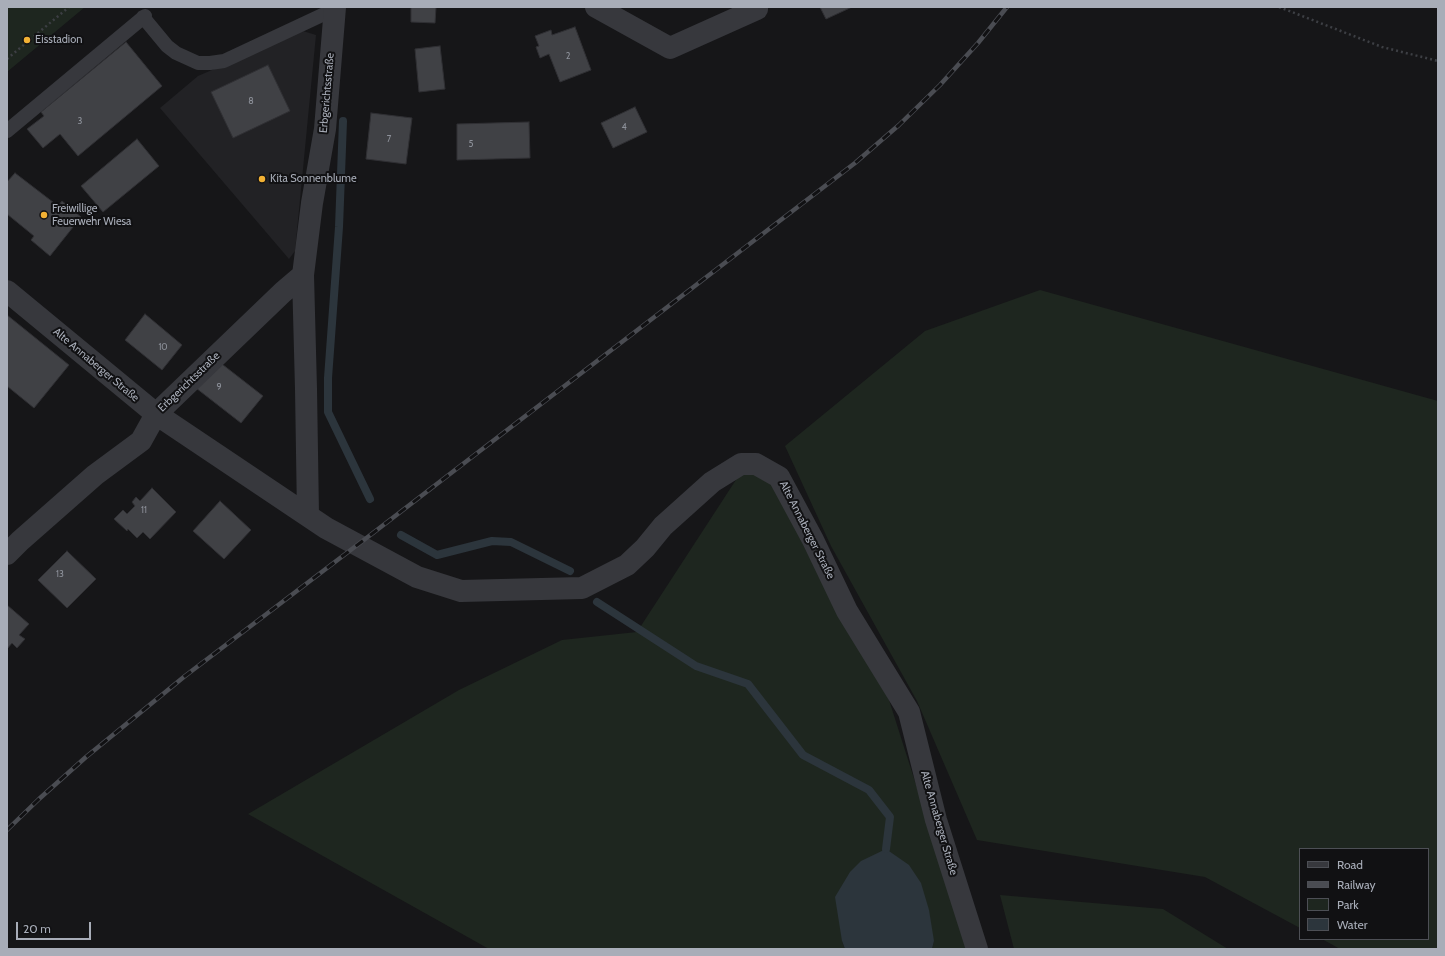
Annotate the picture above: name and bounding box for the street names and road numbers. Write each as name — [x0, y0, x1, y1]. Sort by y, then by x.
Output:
street label: Erbgerichtsstraße — [317, 52, 337, 134]
street label: Alte Annaberger Straße — [50, 325, 142, 405]
street label: Erbgerichtsstraße — [155, 349, 223, 415]
street label: Alte Annaberger Straße — [777, 479, 837, 581]
street label: Alte Annaberger Straße — [918, 769, 960, 877]

